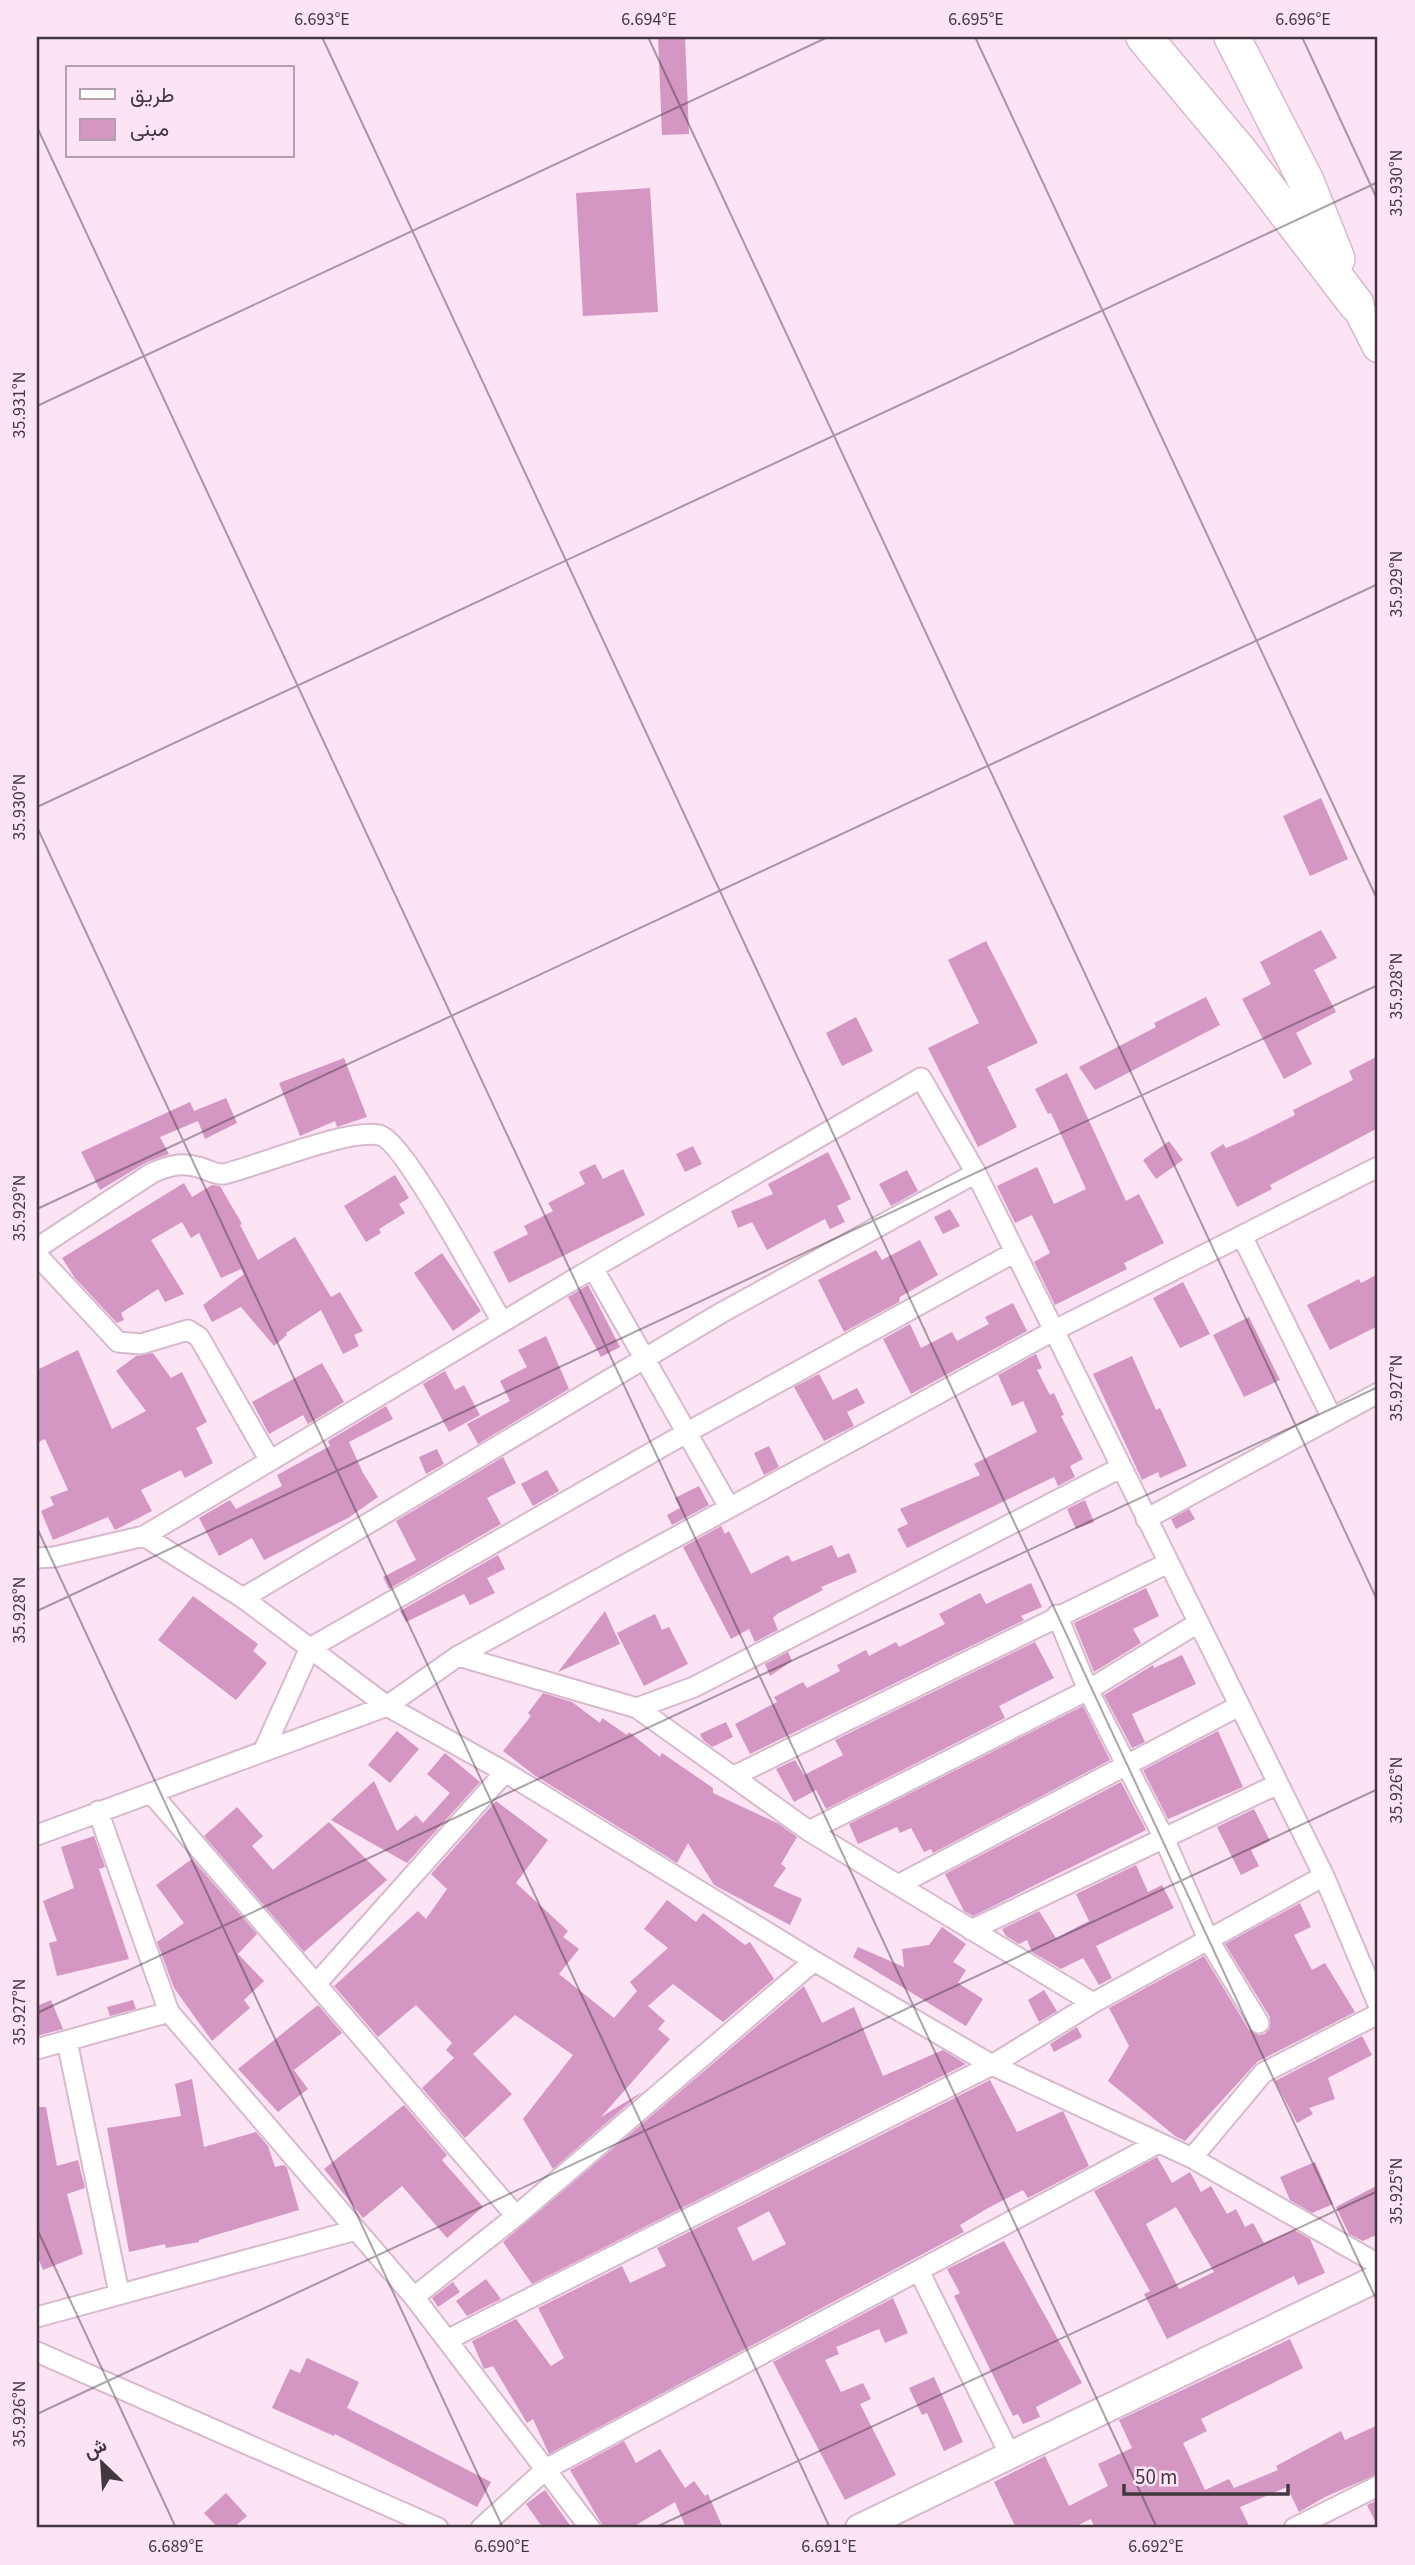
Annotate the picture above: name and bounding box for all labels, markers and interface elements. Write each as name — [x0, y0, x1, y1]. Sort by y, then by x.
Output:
text: 6.693°E — [294, 7, 350, 32]
text: 6.694°E — [621, 7, 677, 32]
text: 6.695°E — [948, 7, 1004, 32]
text: 6.696°E — [1275, 7, 1331, 32]
legend — [66, 66, 294, 158]
text: طريق — [130, 80, 175, 110]
text: مبنى — [130, 114, 169, 144]
text: 35.930°N — [1384, 150, 1409, 216]
text: 35.931°N — [7, 372, 32, 438]
text: 35.929°N — [1384, 551, 1409, 617]
text: 35.930°N — [7, 774, 32, 840]
text: 35.928°N — [1384, 953, 1409, 1019]
text: 35.929°N — [7, 1175, 32, 1241]
text: 35.927°N — [1384, 1355, 1409, 1421]
text: 35.928°N — [7, 1577, 32, 1643]
text: 35.926°N — [1384, 1757, 1409, 1823]
text: 35.927°N — [7, 1979, 32, 2045]
text: 35.925°N — [1384, 2158, 1409, 2224]
text: 35.926°N — [7, 2381, 32, 2447]
north arrow — [66, 2428, 136, 2498]
text: ش — [79, 2432, 112, 2466]
scale bar — [1124, 2453, 1289, 2497]
text: 50 m — [1135, 2462, 1177, 2492]
text: 6.689°E — [148, 2534, 204, 2559]
text: 6.690°E — [474, 2534, 530, 2559]
text: 6.691°E — [801, 2534, 857, 2559]
text: 6.692°E — [1128, 2534, 1184, 2559]

